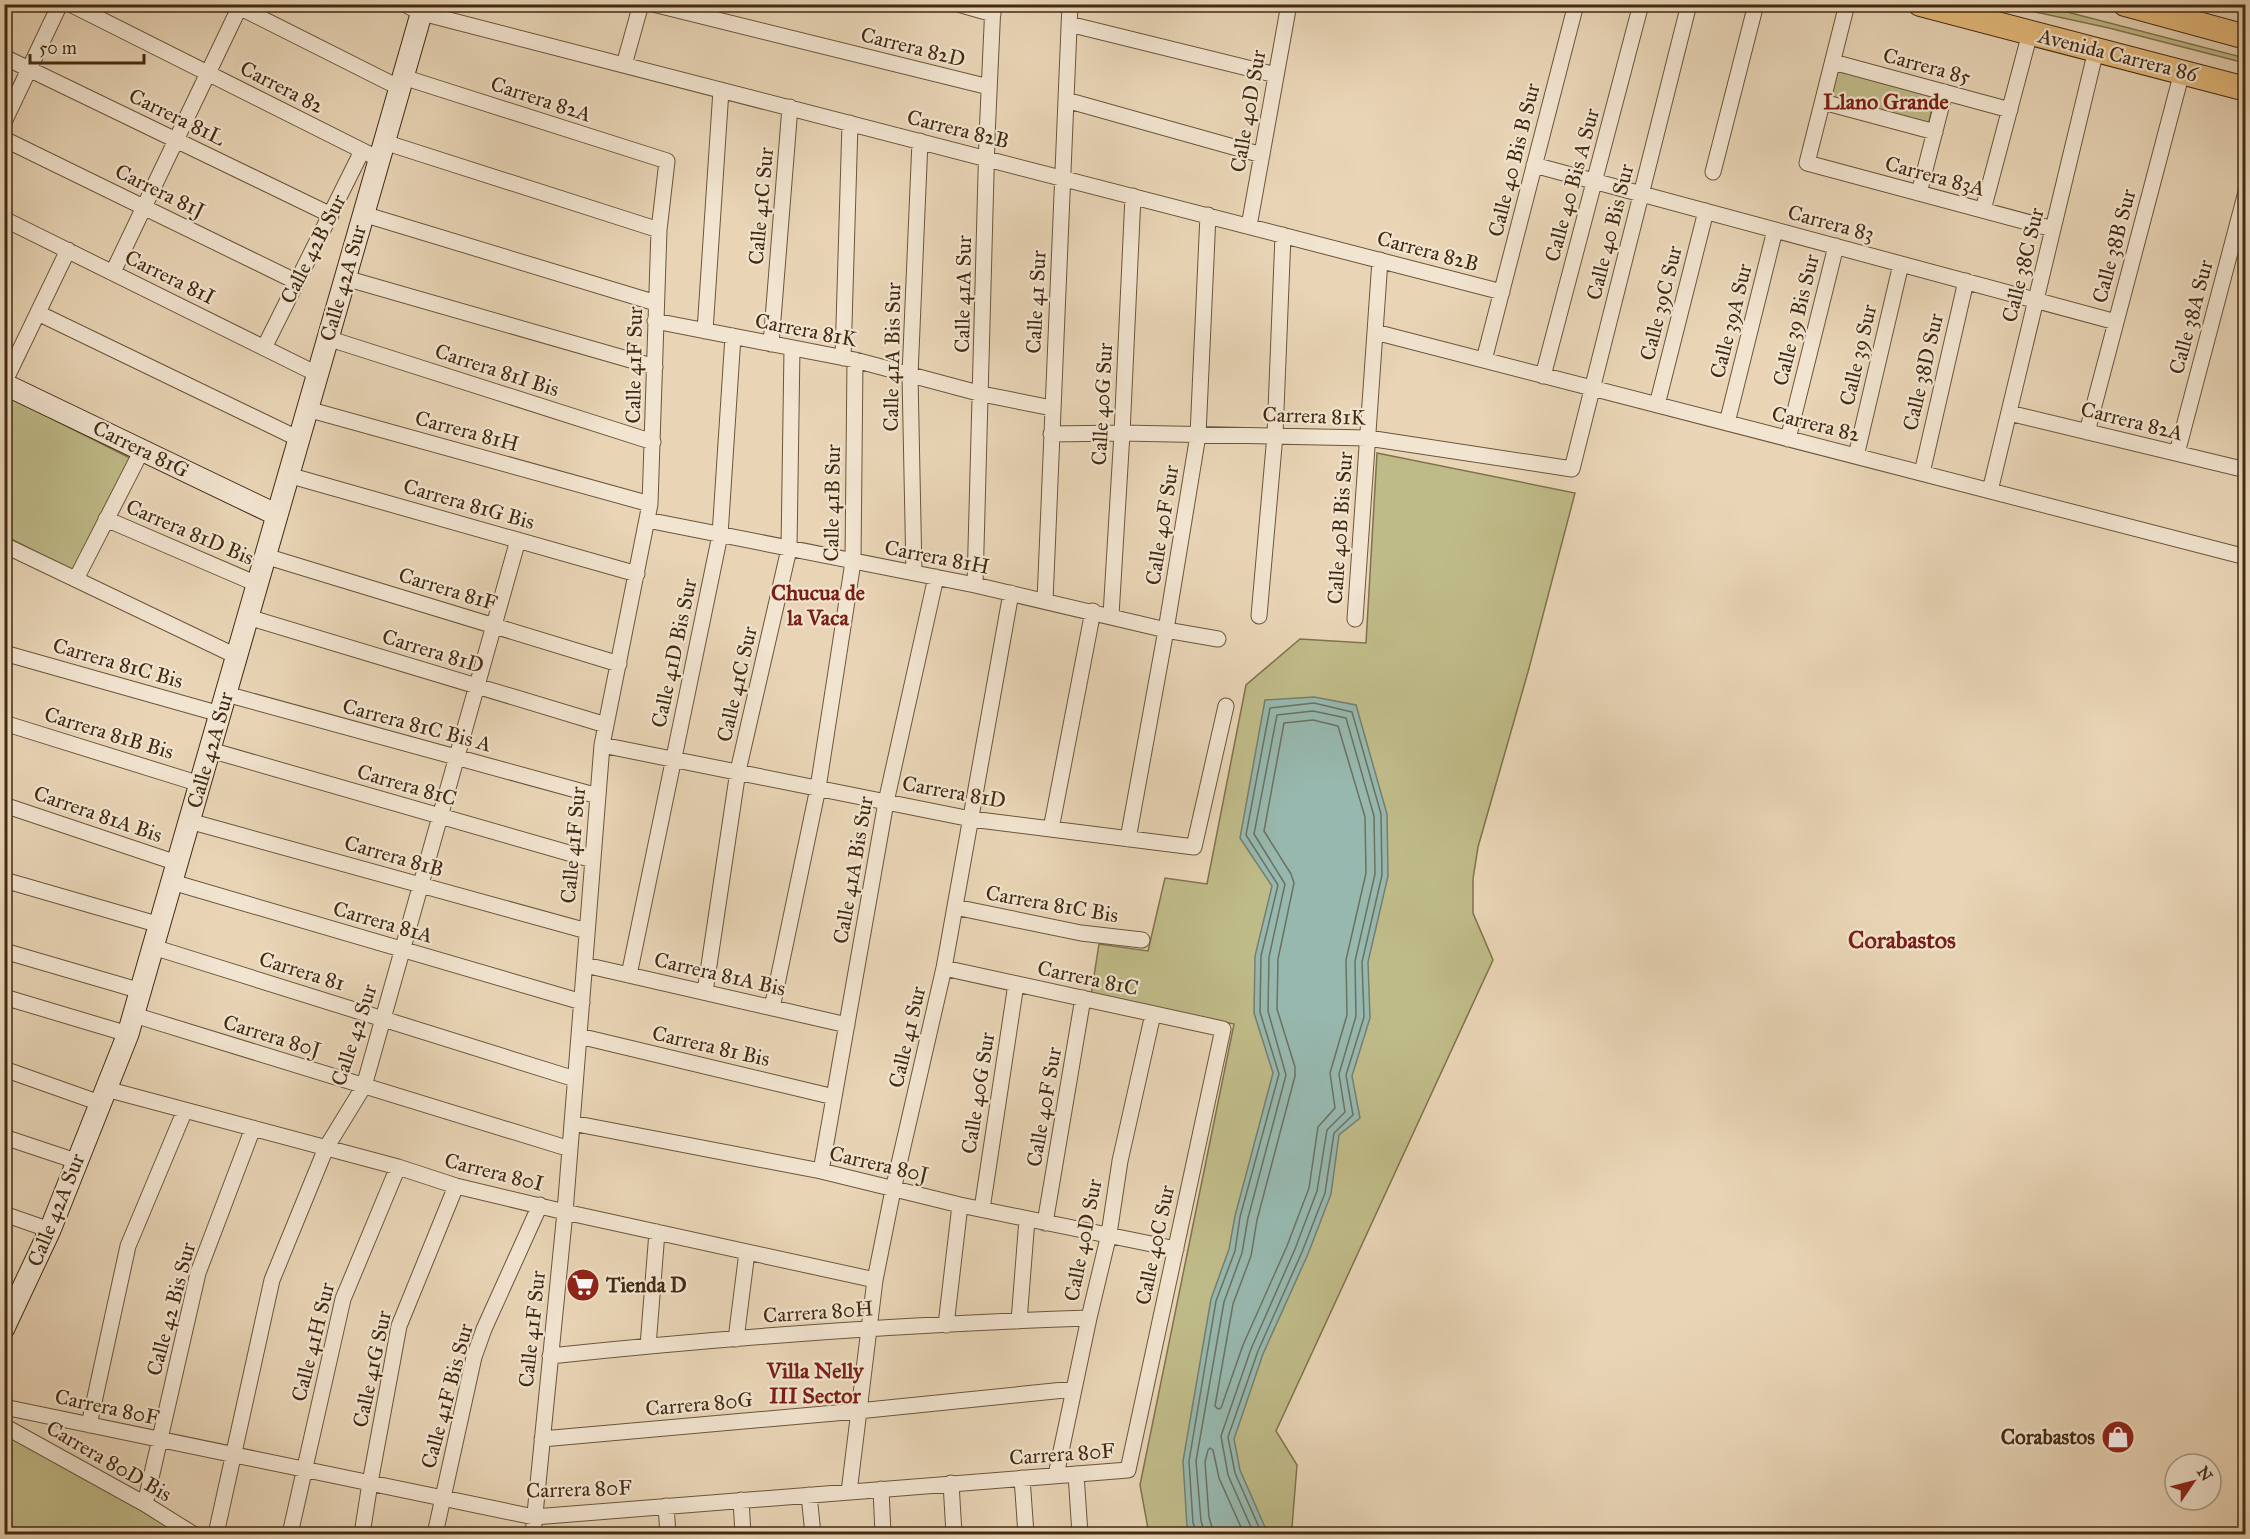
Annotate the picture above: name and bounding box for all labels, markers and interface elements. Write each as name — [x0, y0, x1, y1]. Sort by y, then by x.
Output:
street label: Carrera 82D — [858, 21, 968, 73]
street label: Avenida Carrera 86 — [2035, 22, 2202, 88]
scale bar — [30, 27, 144, 65]
text: 50 m — [39, 37, 77, 59]
street label: Carrera 85 — [1880, 42, 1974, 90]
street label: Calle 40D Sur — [1224, 48, 1272, 174]
street label: Carrera 82 — [236, 55, 329, 119]
street label: Carrera 82A — [487, 70, 595, 128]
street label: Calle 40 Bis B Sur — [1482, 80, 1546, 240]
street label: Carrera 81L — [125, 83, 230, 152]
district label: Llano Grande — [1823, 88, 1949, 115]
street label: Carrera 82B — [904, 104, 1012, 154]
street label: Calle 40 Bis A Sur — [1539, 105, 1605, 265]
street label: Calle 41C Sur — [743, 146, 779, 266]
street label: Carrera 83A — [1882, 150, 1988, 202]
street label: Carrera 81J — [111, 158, 210, 224]
street label: Calle 40 Bis Sur — [1581, 161, 1639, 303]
street label: Calle 38B Sur — [2086, 186, 2142, 306]
street label: Calle 42B Sur — [274, 190, 352, 308]
street label: Carrera 83 — [1785, 199, 1877, 247]
street label: Calle 38C Sur — [1996, 205, 2050, 325]
street label: Calle 42A Sur — [314, 222, 372, 344]
street label: Carrera 82B — [1374, 225, 1482, 277]
street label: Calle 41A Sur — [949, 235, 977, 353]
street label: Calle 39C Sur — [1634, 243, 1688, 363]
street label: Carrera 81I — [121, 244, 219, 310]
street label: Calle 41 Sur — [1020, 250, 1052, 354]
street label: Calle 39 Bis Sur — [1767, 251, 1825, 389]
street label: Calle 38A Sur — [2163, 257, 2219, 377]
street label: Calle 39A Sur — [1704, 261, 1758, 381]
street label: Calle 41A Bis Sur — [878, 282, 906, 432]
street label: Calle 39 Sur — [1834, 302, 1882, 408]
street label: Calle 41F Sur — [620, 306, 648, 424]
street label: Carrera 81K — [753, 307, 860, 353]
street label: Calle 38D Sur — [1897, 311, 1949, 433]
street label: Carrera 81I Bis — [432, 338, 562, 402]
street label: Calle 40G Sur — [1086, 342, 1118, 466]
street label: Carrera 82A — [2078, 396, 2186, 446]
street label: Carrera 82 — [1769, 400, 1864, 448]
street label: Carrera 81K — [1262, 401, 1367, 431]
street label: Carrera 81H — [412, 405, 522, 457]
street label: Carrera 81G — [89, 415, 193, 483]
street label: Calle 41B Sur — [818, 444, 846, 562]
street label: Calle 40B Bis Sur — [1322, 451, 1358, 605]
street label: Calle 40F Sur — [1140, 463, 1184, 587]
street label: Carrera 81G Bis — [400, 473, 538, 535]
street label: Carrera 81D Bis — [122, 493, 258, 571]
street label: Carrera 81H — [882, 534, 992, 580]
street label: Carrera 81F — [395, 562, 501, 616]
street label: Calle 41D Bis Sur — [646, 576, 703, 730]
district label: Chucua de la Vaca — [771, 579, 865, 631]
street label: Carrera 81D — [379, 623, 487, 679]
street label: Calle 41C Sur — [711, 624, 763, 744]
street label: Carrera 81C Bis — [50, 632, 186, 694]
street label: Calle 42A Sur — [181, 689, 239, 811]
street label: Carrera 81C Bis A — [340, 693, 494, 757]
street label: Carrera 81B Bis — [41, 701, 177, 765]
street label: Carrera 81C — [354, 758, 460, 812]
street label: Carrera 81D — [900, 770, 1008, 814]
street label: Carrera 81A Bis — [30, 780, 166, 848]
street label: Calle 41F Sur — [555, 785, 591, 904]
street label: Calle 41A Bis Sur — [827, 794, 879, 946]
street label: Carrera 81B — [341, 829, 447, 883]
street label: Carrera 81C Bis — [984, 880, 1120, 928]
street label: Carrera 81A — [330, 895, 436, 949]
district label: Corabastos — [1848, 925, 1956, 955]
street label: Carrera 81 — [256, 946, 348, 996]
street label: Carrera 81A Bis — [652, 946, 788, 1002]
street label: Carrera 81C — [1035, 955, 1141, 1001]
street label: Calle 42 Sur — [325, 981, 383, 1089]
street label: Calle 41 Sur — [883, 984, 931, 1090]
street label: Carrera 80J — [220, 1009, 324, 1063]
street label: Carrera 81 Bis — [650, 1020, 772, 1072]
street label: Calle 40G Sur — [956, 1030, 1000, 1156]
street label: Calle 40F Sur — [1021, 1045, 1067, 1169]
street label: Carrera 80J — [827, 1140, 931, 1188]
street label: Carrera 80I — [442, 1147, 546, 1197]
street label: Calle 42A Sur — [22, 1150, 91, 1270]
street label: Calle 40D Sur — [1058, 1177, 1108, 1303]
street label: Calle 40C Sur — [1130, 1183, 1180, 1307]
street label: Calle 42 Bis Sur — [141, 1239, 201, 1379]
supermarket icon: Tienda D — [565, 1267, 601, 1303]
street label: Calle 41F Sur — [513, 1269, 551, 1389]
place label: Tienda D — [605, 1272, 687, 1298]
street label: Calle 41H Sur — [286, 1280, 340, 1404]
street label: Carrera 80H — [762, 1295, 874, 1329]
street label: Calle 41G Sur — [347, 1308, 397, 1430]
street label: Calle 41F Bis Sur — [415, 1321, 479, 1471]
district label: Villa Nelly III Sector — [766, 1357, 865, 1409]
street label: Carrera 80F — [52, 1383, 162, 1431]
street label: Carrera 80G — [644, 1386, 754, 1422]
street label: Carrera 80D Bis — [42, 1415, 176, 1507]
shop icon: Corabastos — [2100, 1419, 2136, 1455]
place label: Corabastos — [2001, 1424, 2095, 1450]
street label: Carrera 80F — [1008, 1437, 1116, 1471]
north arrow — [2163, 1452, 2223, 1512]
text: N — [2193, 1463, 2217, 1485]
street label: Carrera 80F — [526, 1474, 633, 1504]

